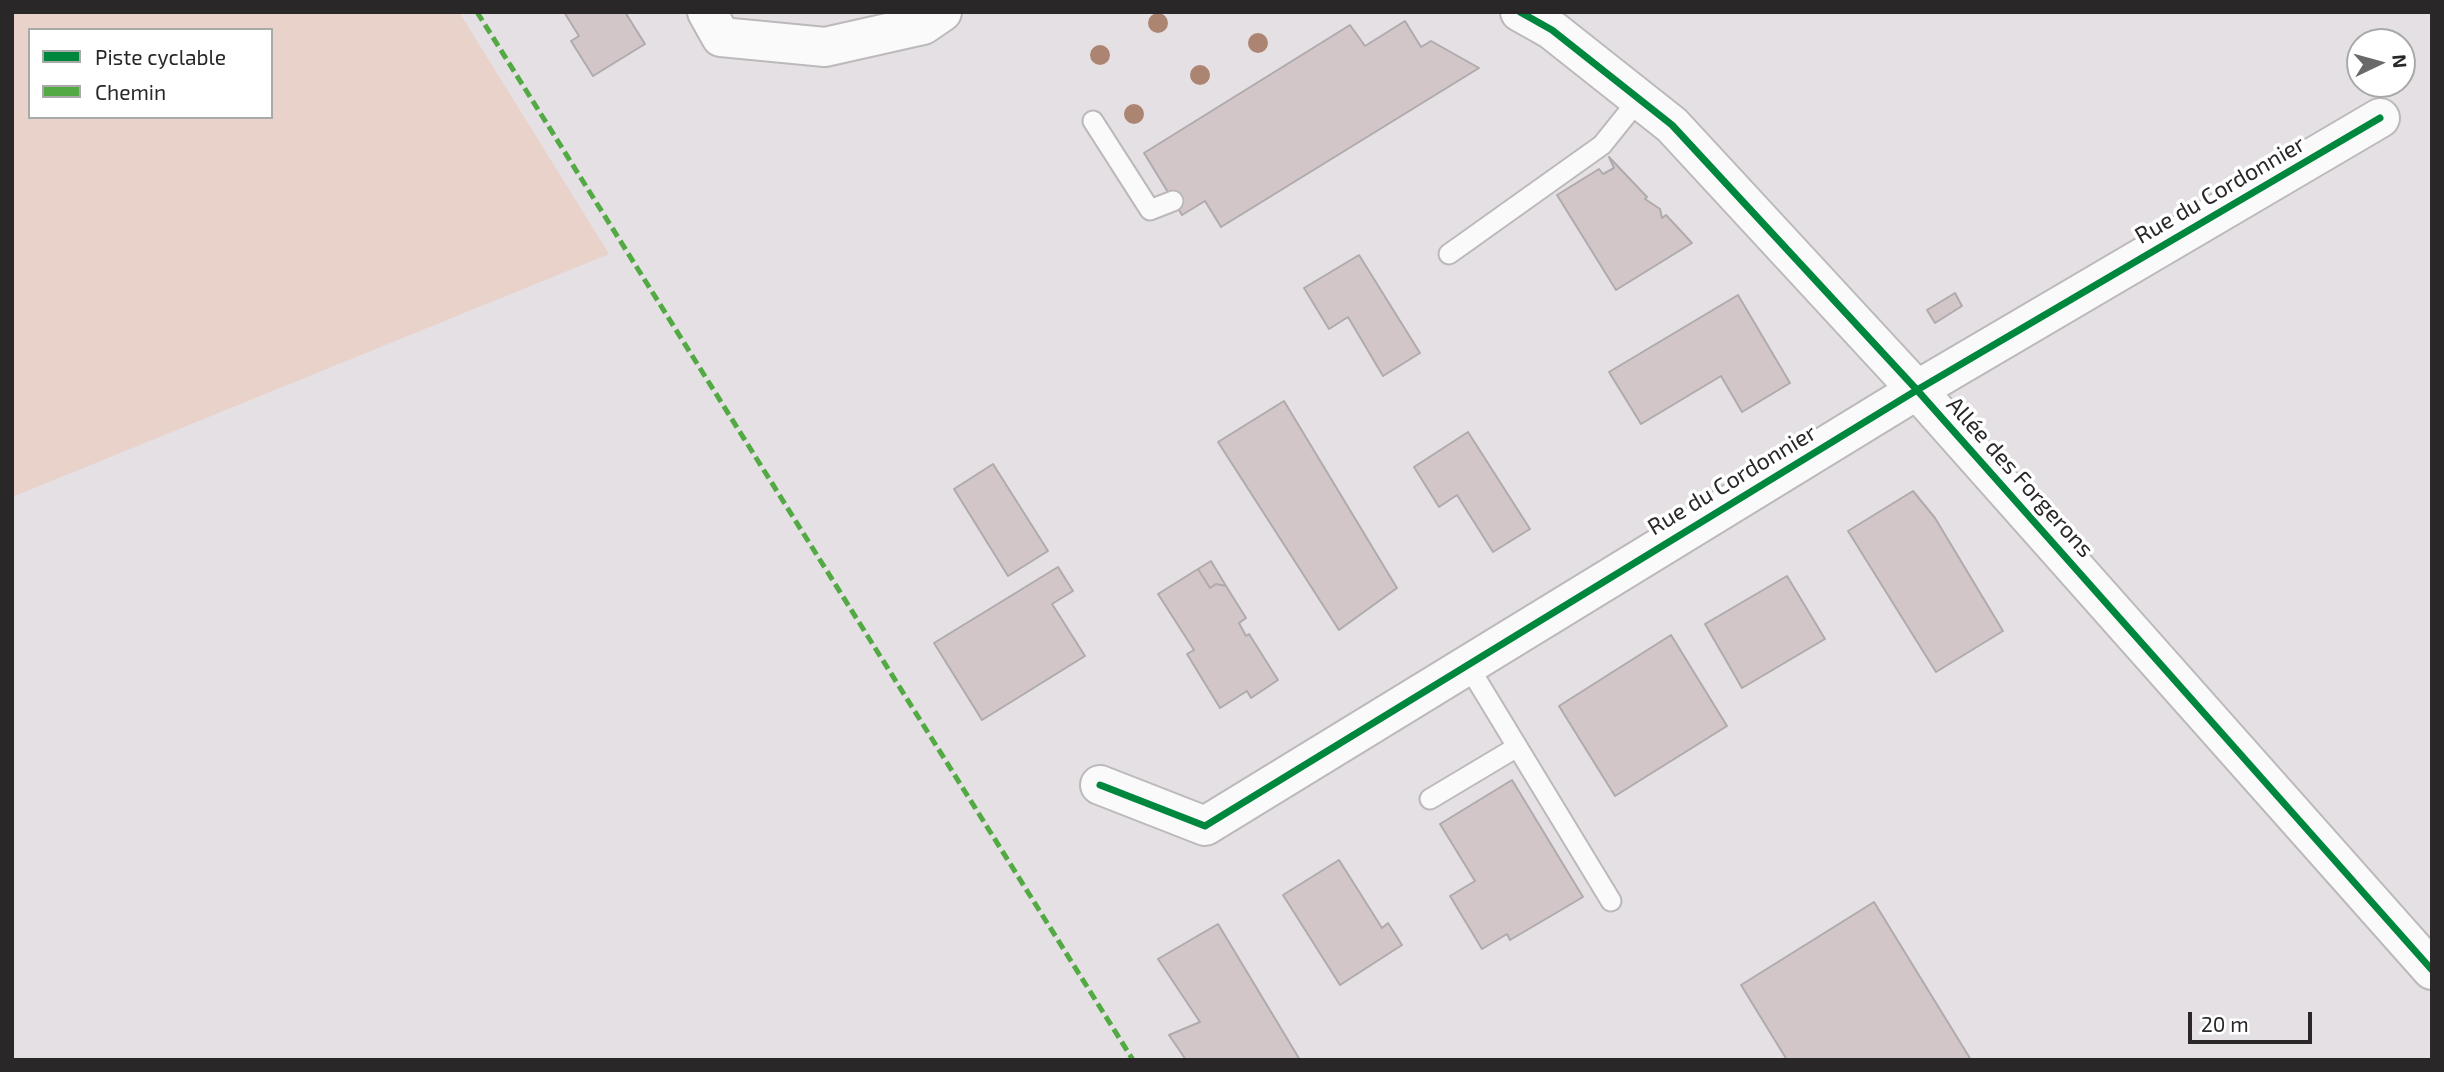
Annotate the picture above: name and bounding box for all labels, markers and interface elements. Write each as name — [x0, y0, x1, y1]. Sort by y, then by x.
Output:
legend — [28, 28, 273, 119]
north arrow — [2346, 28, 2416, 98]
text: Piste cyclable — [95, 44, 226, 69]
text: N — [2388, 53, 2412, 69]
text: Chemin — [95, 79, 166, 104]
street label: Rue du Cordonnier — [2130, 130, 2310, 250]
street label: Allée des Forgerons — [1941, 391, 2099, 563]
street label: Rue du Cordonnier — [1643, 419, 1821, 541]
scale bar — [2192, 998, 2316, 1042]
text: 20 m — [2201, 1011, 2249, 1036]

